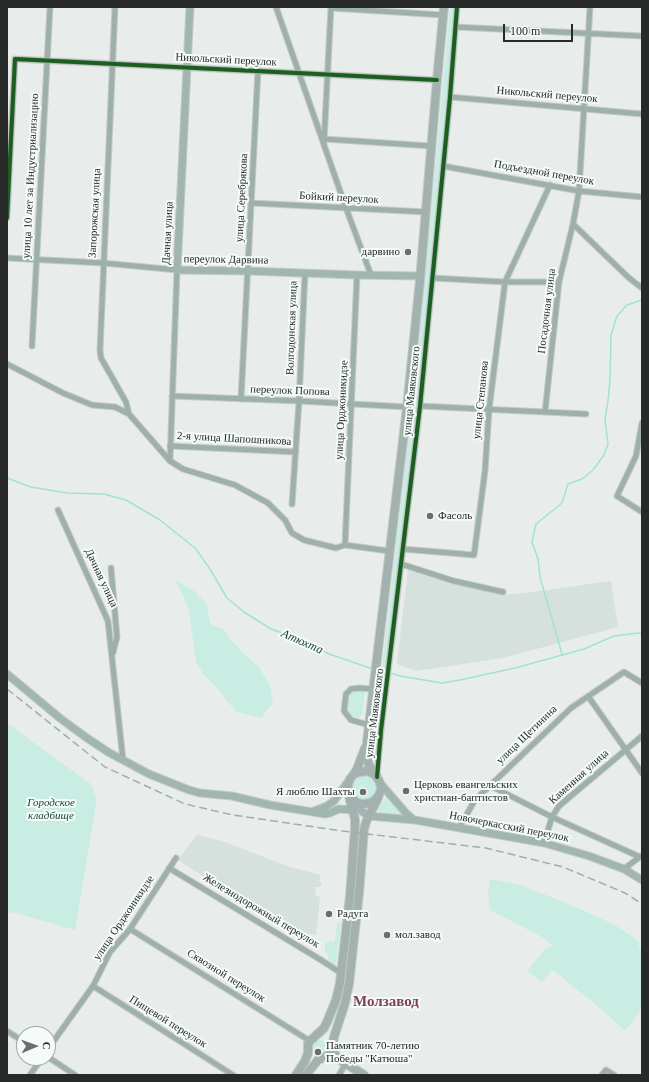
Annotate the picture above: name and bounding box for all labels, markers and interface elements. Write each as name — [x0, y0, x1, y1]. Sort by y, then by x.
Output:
scale bar — [505, 16, 575, 42]
text: 100 m — [510, 24, 540, 38]
street label: Никольский переулок — [175, 51, 277, 69]
street label: Никольский переулок — [496, 84, 598, 106]
street label: улица 10 лет за Индустриализацию — [20, 93, 42, 259]
street label: улица Серебрякова — [233, 153, 251, 243]
street label: Подъездной переулок — [493, 158, 595, 188]
street label: Запорожская улица — [86, 168, 104, 258]
street label: Бойкий переулок — [299, 189, 379, 207]
street label: Дачная улица — [160, 201, 176, 265]
place label: дарвино — [362, 245, 400, 259]
marker: дарвино — [403, 247, 413, 257]
street label: переулок Дарвина — [184, 253, 268, 267]
street label: Посадочная улица — [535, 268, 559, 354]
street label: Волгодонская улица — [284, 281, 300, 375]
street label: улица Маяковского — [401, 346, 423, 436]
street label: улица Орджоникидзе — [333, 360, 351, 460]
street label: улица Степанова — [470, 360, 492, 440]
street label: переулок Попова — [250, 383, 330, 399]
street label: 2-я улица Шапошникова — [176, 429, 292, 449]
place label: Фасоль — [438, 509, 472, 523]
marker: Фасоль — [425, 511, 435, 521]
street label: Дачная улица — [82, 547, 120, 609]
water label: Атюхта — [279, 626, 325, 658]
street label: улица Маяковского — [363, 668, 387, 758]
street label: улица Щетинина — [494, 703, 560, 767]
street label: Каменная улица — [547, 747, 611, 807]
place label: Церковь евангельских христиан-баптистов — [414, 778, 518, 804]
place label: Я люблю Шахты — [276, 785, 355, 799]
marker: Церковь евангельских христиан-баптистов — [401, 786, 411, 796]
marker: Я люблю Шахты — [358, 787, 368, 797]
park label: Городское кладбище — [27, 796, 75, 822]
street label: Новочеркасский переулок — [448, 809, 570, 845]
street label: Железнодорожный переулок — [200, 871, 322, 951]
street label: улица Орджоникидзе — [91, 873, 157, 963]
place label: Радуга — [337, 907, 368, 921]
marker: Радуга — [324, 909, 334, 919]
place label: мол.завод — [395, 928, 441, 942]
marker: мол.завод — [382, 930, 392, 940]
street label: Сквозной переулок — [184, 947, 268, 1005]
street label: Пищевой переулок — [127, 993, 209, 1051]
district label: Молзавод — [353, 993, 419, 1011]
north arrow — [16, 1026, 56, 1066]
place label: Памятник 70-летию Победы "Катюша" — [326, 1039, 419, 1065]
text: С — [41, 1041, 53, 1050]
marker: Памятник 70-летию Победы "Катюша" — [313, 1047, 323, 1057]

